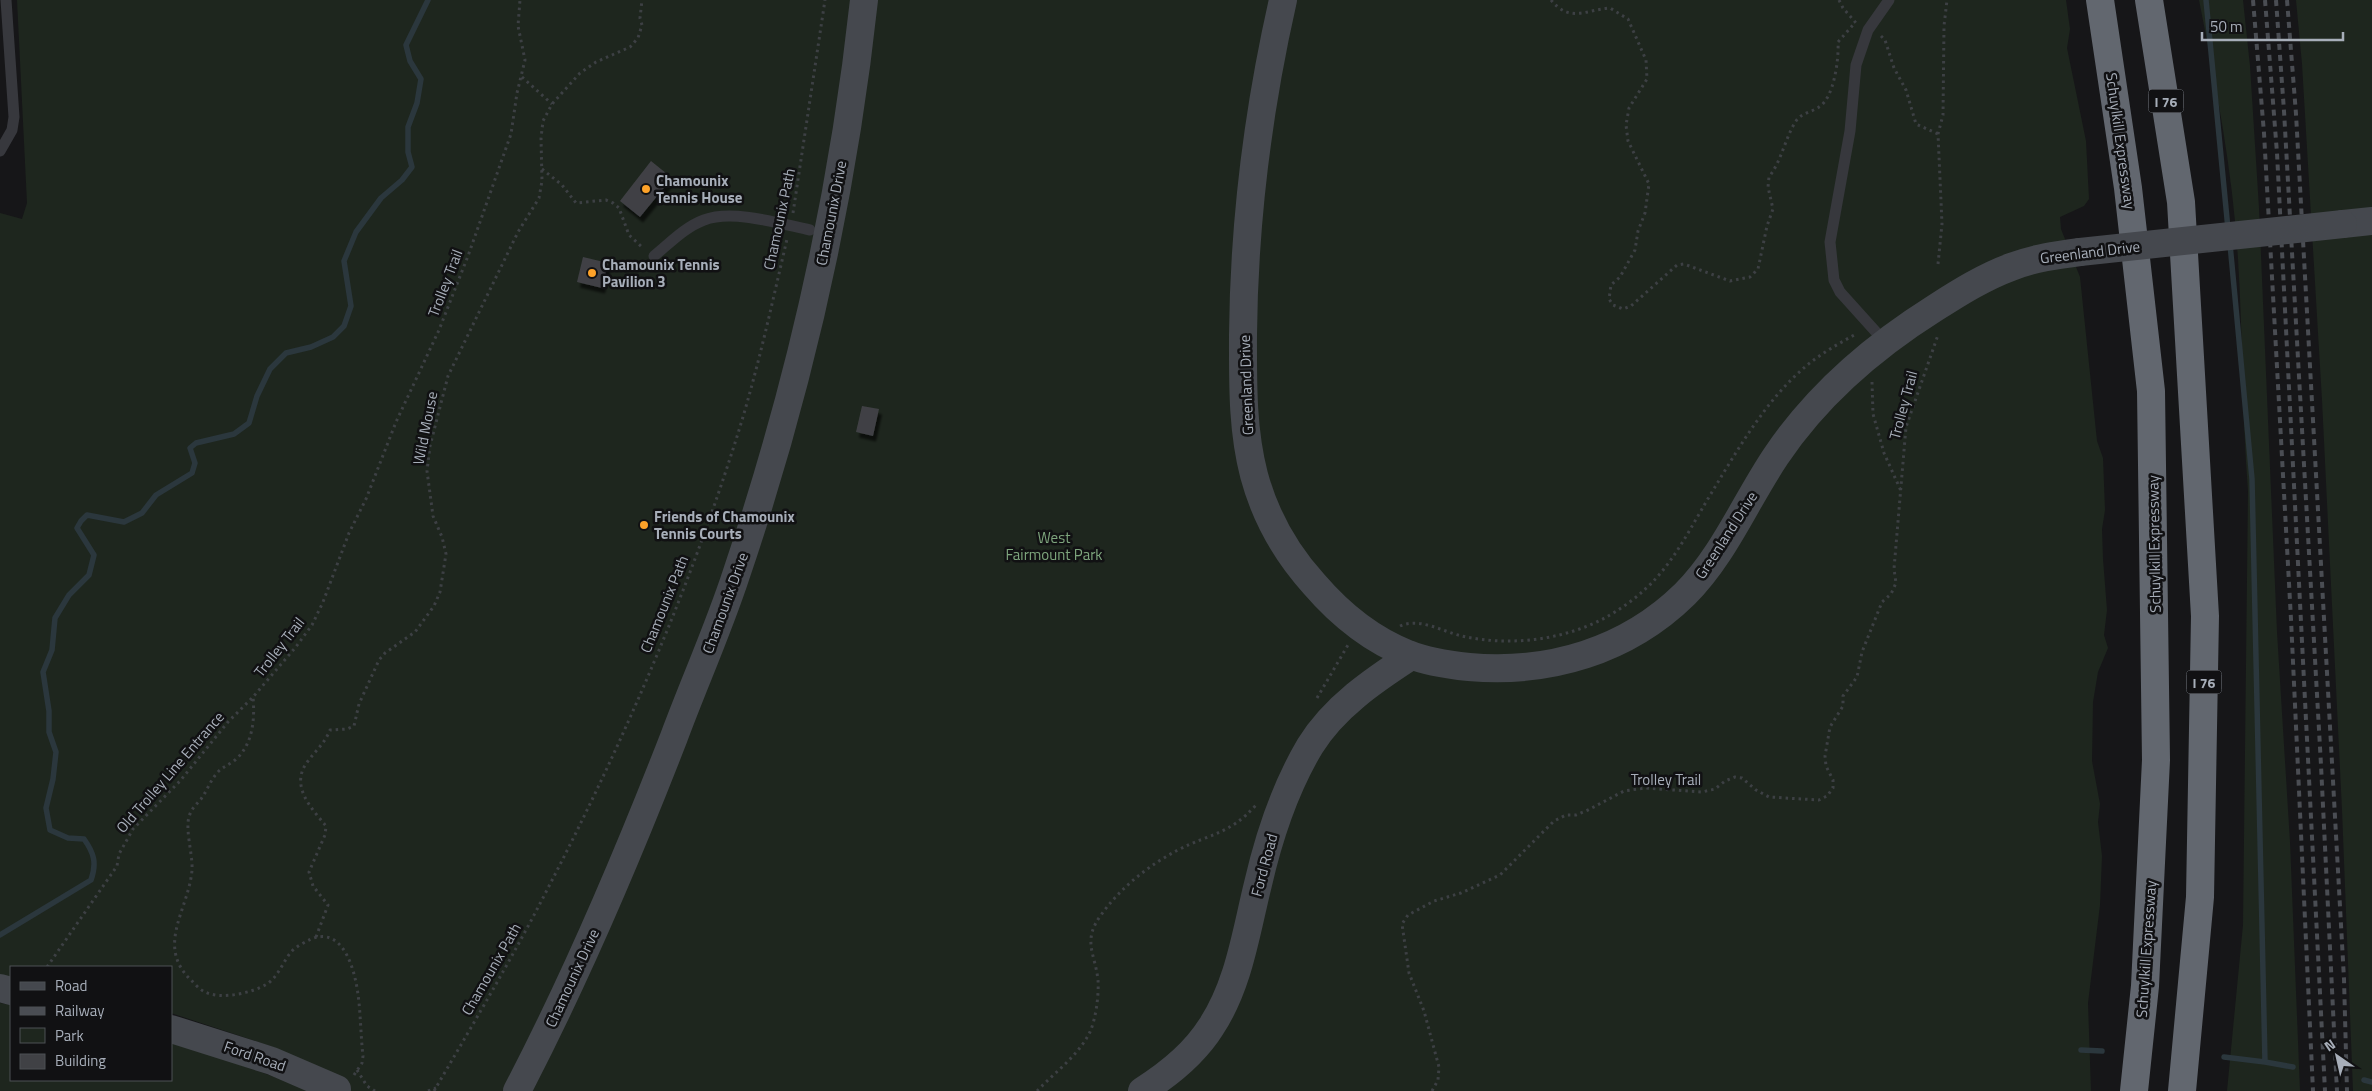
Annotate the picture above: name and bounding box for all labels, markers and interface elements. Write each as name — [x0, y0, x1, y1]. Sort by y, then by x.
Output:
scale bar — [2202, 10, 2343, 42]
text: 50 m — [2210, 15, 2243, 38]
street label: Schuylkill Expressway — [2100, 71, 2142, 211]
road number: I 76 — [2148, 90, 2184, 112]
street label: Chamounix Drive — [810, 159, 852, 267]
street label: Chamounix Path — [757, 166, 801, 272]
place label: Chamounix Tennis House — [656, 169, 743, 209]
marker: Chamounix Tennis House — [640, 183, 652, 195]
street label: Greenland Drive — [2039, 234, 2141, 270]
street label: Trolley Trail — [422, 246, 468, 320]
place label: Chamounix Tennis Pavilion 3 — [602, 253, 720, 293]
marker: Chamounix Tennis Pavilion 3 — [586, 267, 598, 279]
street label: Greenland Drive — [1233, 334, 1259, 436]
street label: Trolley Trail — [1883, 368, 1923, 442]
street label: Wild Mouse — [407, 389, 443, 467]
street label: Schuylkill Expressway — [2141, 475, 2167, 613]
street label: Greenland Drive — [1689, 487, 1763, 583]
place label: Friends of Chamounix Tennis Courts — [654, 505, 795, 545]
marker: Friends of Chamounix Tennis Courts — [638, 519, 650, 531]
park label: West Fairmount Park — [1005, 526, 1103, 566]
street label: Chamounix Drive — [696, 549, 754, 657]
street label: Chamounix Path — [634, 552, 694, 656]
street label: Trolley Trail — [248, 612, 310, 682]
road number: I 76 — [2186, 670, 2222, 694]
street label: Old Trolley Line Entrance — [111, 706, 229, 838]
street label: Trolley Trail — [1631, 768, 1701, 791]
street label: Ford Road — [1245, 831, 1283, 899]
street label: Schuylkill Expressway — [2130, 880, 2162, 1018]
street label: Chamounix Path — [455, 919, 527, 1019]
street label: Chamounix Drive — [539, 925, 605, 1031]
legend — [10, 966, 172, 1081]
text: Road — [55, 974, 87, 997]
text: Railway — [55, 999, 105, 1022]
text: Park — [55, 1024, 84, 1047]
north arrow — [2312, 1031, 2362, 1081]
text: N — [2320, 1033, 2339, 1056]
street label: Ford Road — [221, 1035, 289, 1077]
text: Building — [55, 1049, 106, 1072]

